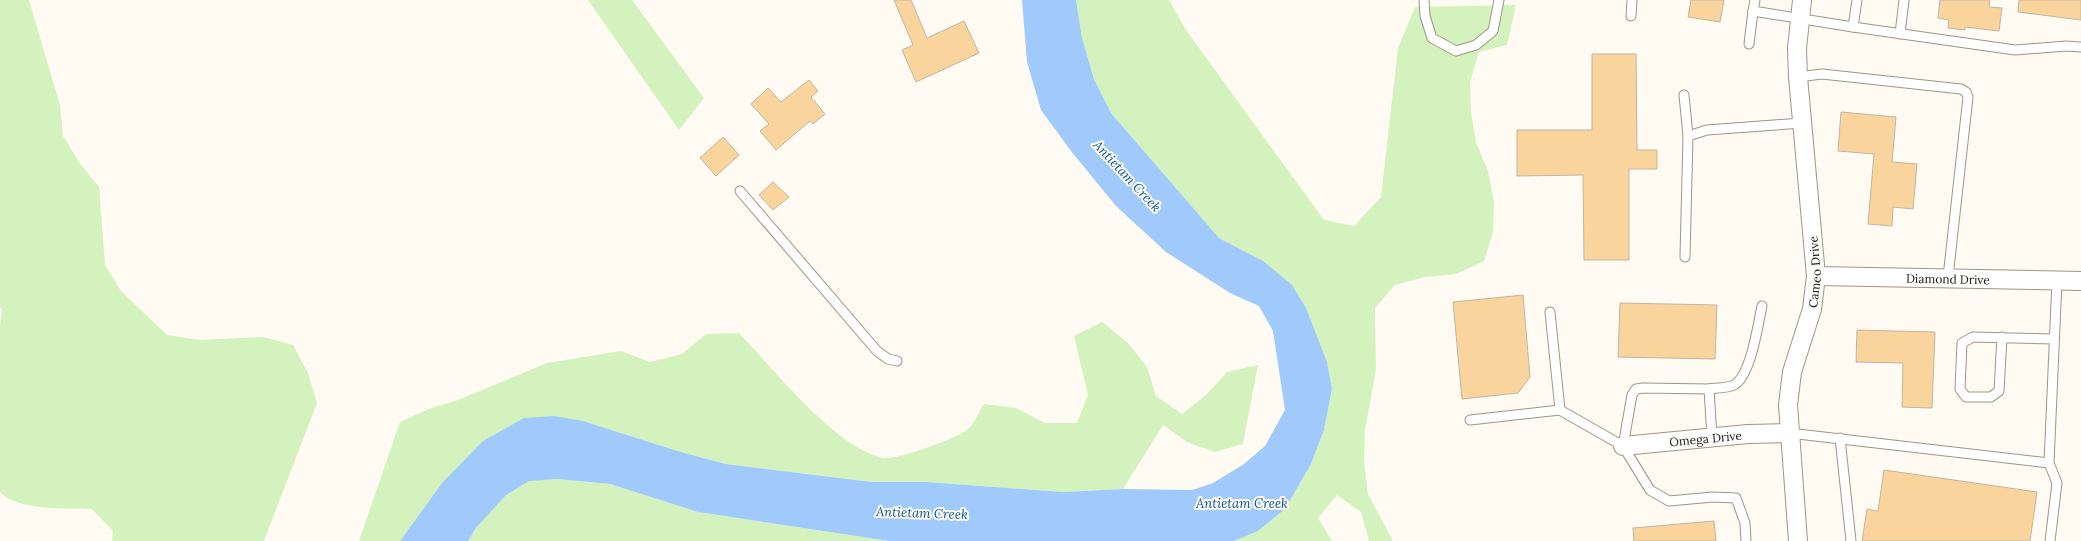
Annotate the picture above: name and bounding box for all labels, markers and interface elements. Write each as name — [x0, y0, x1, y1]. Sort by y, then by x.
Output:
water label: Antietam Creek — [1089, 136, 1165, 216]
street label: Cameo Drive — [1805, 235, 1823, 309]
street label: Diamond Drive — [1906, 270, 1991, 287]
street label: Omega Drive — [1669, 427, 1743, 449]
water label: Antietam Creek — [1195, 495, 1288, 512]
water label: Antietam Creek — [875, 503, 968, 523]

